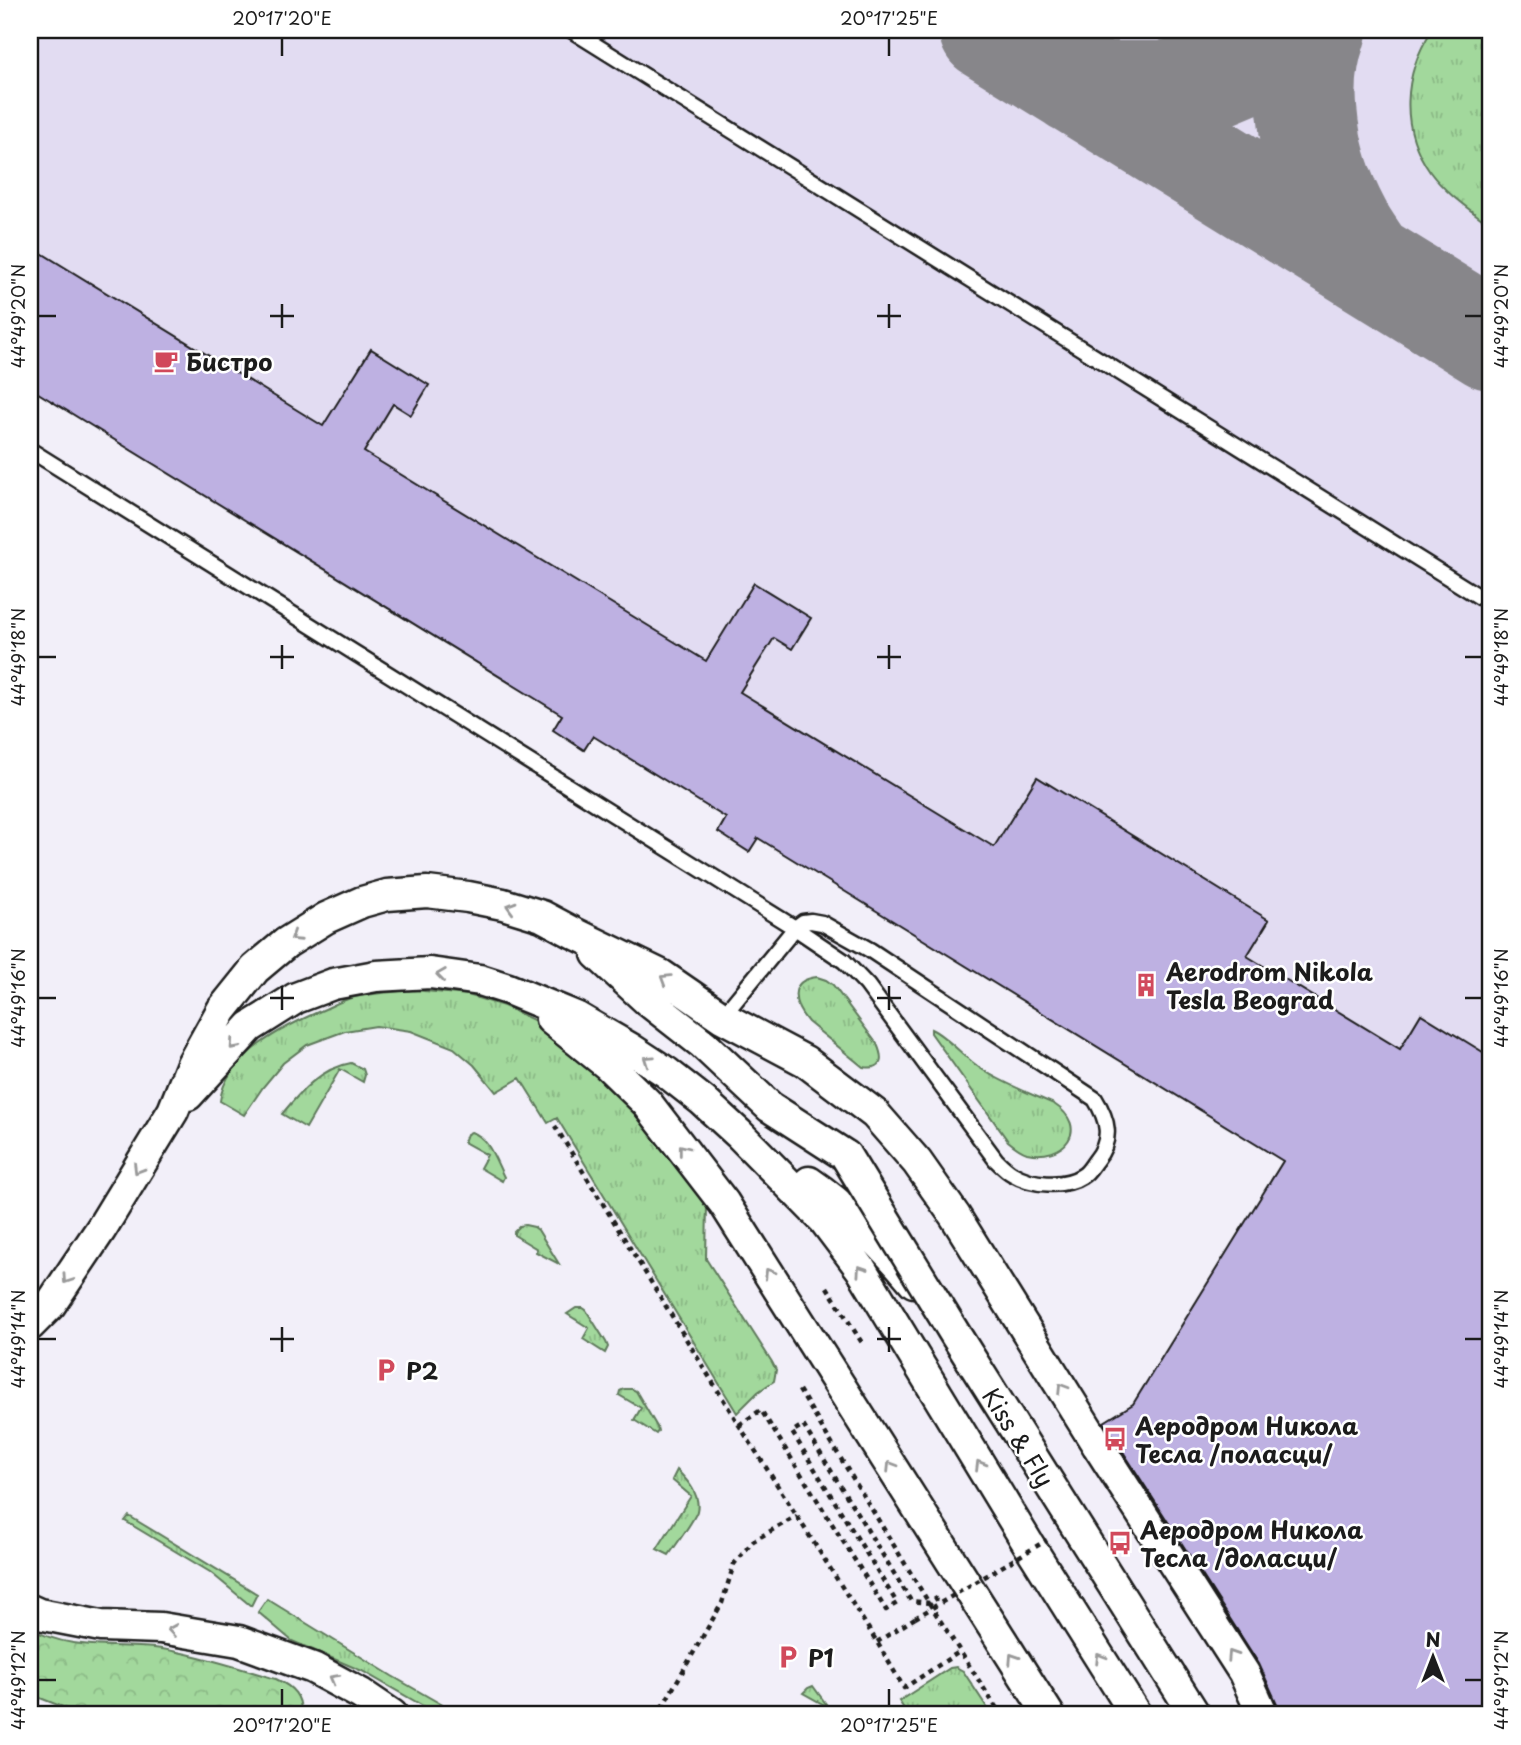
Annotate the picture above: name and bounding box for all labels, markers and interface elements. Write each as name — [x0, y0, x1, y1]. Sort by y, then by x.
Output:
text: 20°17'20"E — [232, 4, 332, 31]
text: 20°17'25"E — [840, 4, 938, 31]
text: 44°49'20"N — [4, 264, 31, 368]
text: 44°49'20"N — [1487, 264, 1514, 368]
place label: Бистро — [186, 343, 272, 379]
cafe icon: Бистро — [152, 347, 180, 375]
text: 44°49'18"N — [4, 608, 31, 706]
text: 44°49'18"N — [1487, 608, 1514, 706]
one-way arrow — [505, 900, 517, 915]
one-way arrow — [290, 929, 303, 942]
text: 44°49'16"N — [4, 948, 31, 1048]
text: 44°49'16"N — [1487, 948, 1514, 1048]
place label: Aerodrom Nikola Tesla Beograd — [1165, 953, 1374, 1017]
one-way arrow — [436, 968, 447, 983]
building icon: Aerodrom Nikola Tesla Beograd — [1132, 971, 1160, 999]
one-way arrow — [660, 974, 673, 987]
one-way arrow — [230, 1037, 242, 1050]
one-way arrow — [643, 1056, 656, 1068]
one-way arrow — [678, 1144, 691, 1156]
one-way arrow — [133, 1162, 146, 1175]
one-way arrow — [857, 1265, 869, 1278]
one-way arrow — [764, 1268, 777, 1281]
one-way arrow — [63, 1271, 75, 1284]
text: 44°49'14"N — [4, 1290, 31, 1388]
text: 44°49'14"N — [1487, 1290, 1514, 1388]
place label: P2 — [406, 1352, 439, 1388]
parking icon: P2 — [372, 1356, 400, 1384]
street label: Kiss & Fly — [974, 1380, 1064, 1494]
one-way arrow — [1057, 1383, 1070, 1396]
place label: Аеродром Никола Тесла /поласци/ — [1134, 1407, 1359, 1471]
bus stop icon: Аеродром Никола Тесла /поласци/ — [1101, 1425, 1129, 1453]
one-way arrow — [975, 1459, 988, 1472]
one-way arrow — [886, 1460, 899, 1473]
place label: Аеродром Никола Тесла /доласци/ — [1139, 1511, 1364, 1575]
bus stop icon: Аеродром Никола Тесла /доласци/ — [1106, 1529, 1134, 1557]
north arrow — [1398, 1622, 1468, 1692]
one-way arrow — [166, 1623, 178, 1638]
text: N — [1425, 1625, 1441, 1653]
text: 44°49'12"N — [4, 1630, 31, 1730]
text: 44°49'12"N — [1487, 1630, 1514, 1730]
place label: P1 — [808, 1639, 834, 1675]
parking icon: P1 — [774, 1643, 802, 1671]
one-way arrow — [1227, 1650, 1240, 1663]
one-way arrow — [1008, 1652, 1021, 1665]
one-way arrow — [1095, 1652, 1108, 1665]
one-way arrow — [329, 1674, 342, 1687]
text: 20°17'20"E — [232, 1711, 332, 1738]
text: 20°17'25"E — [840, 1711, 938, 1738]

